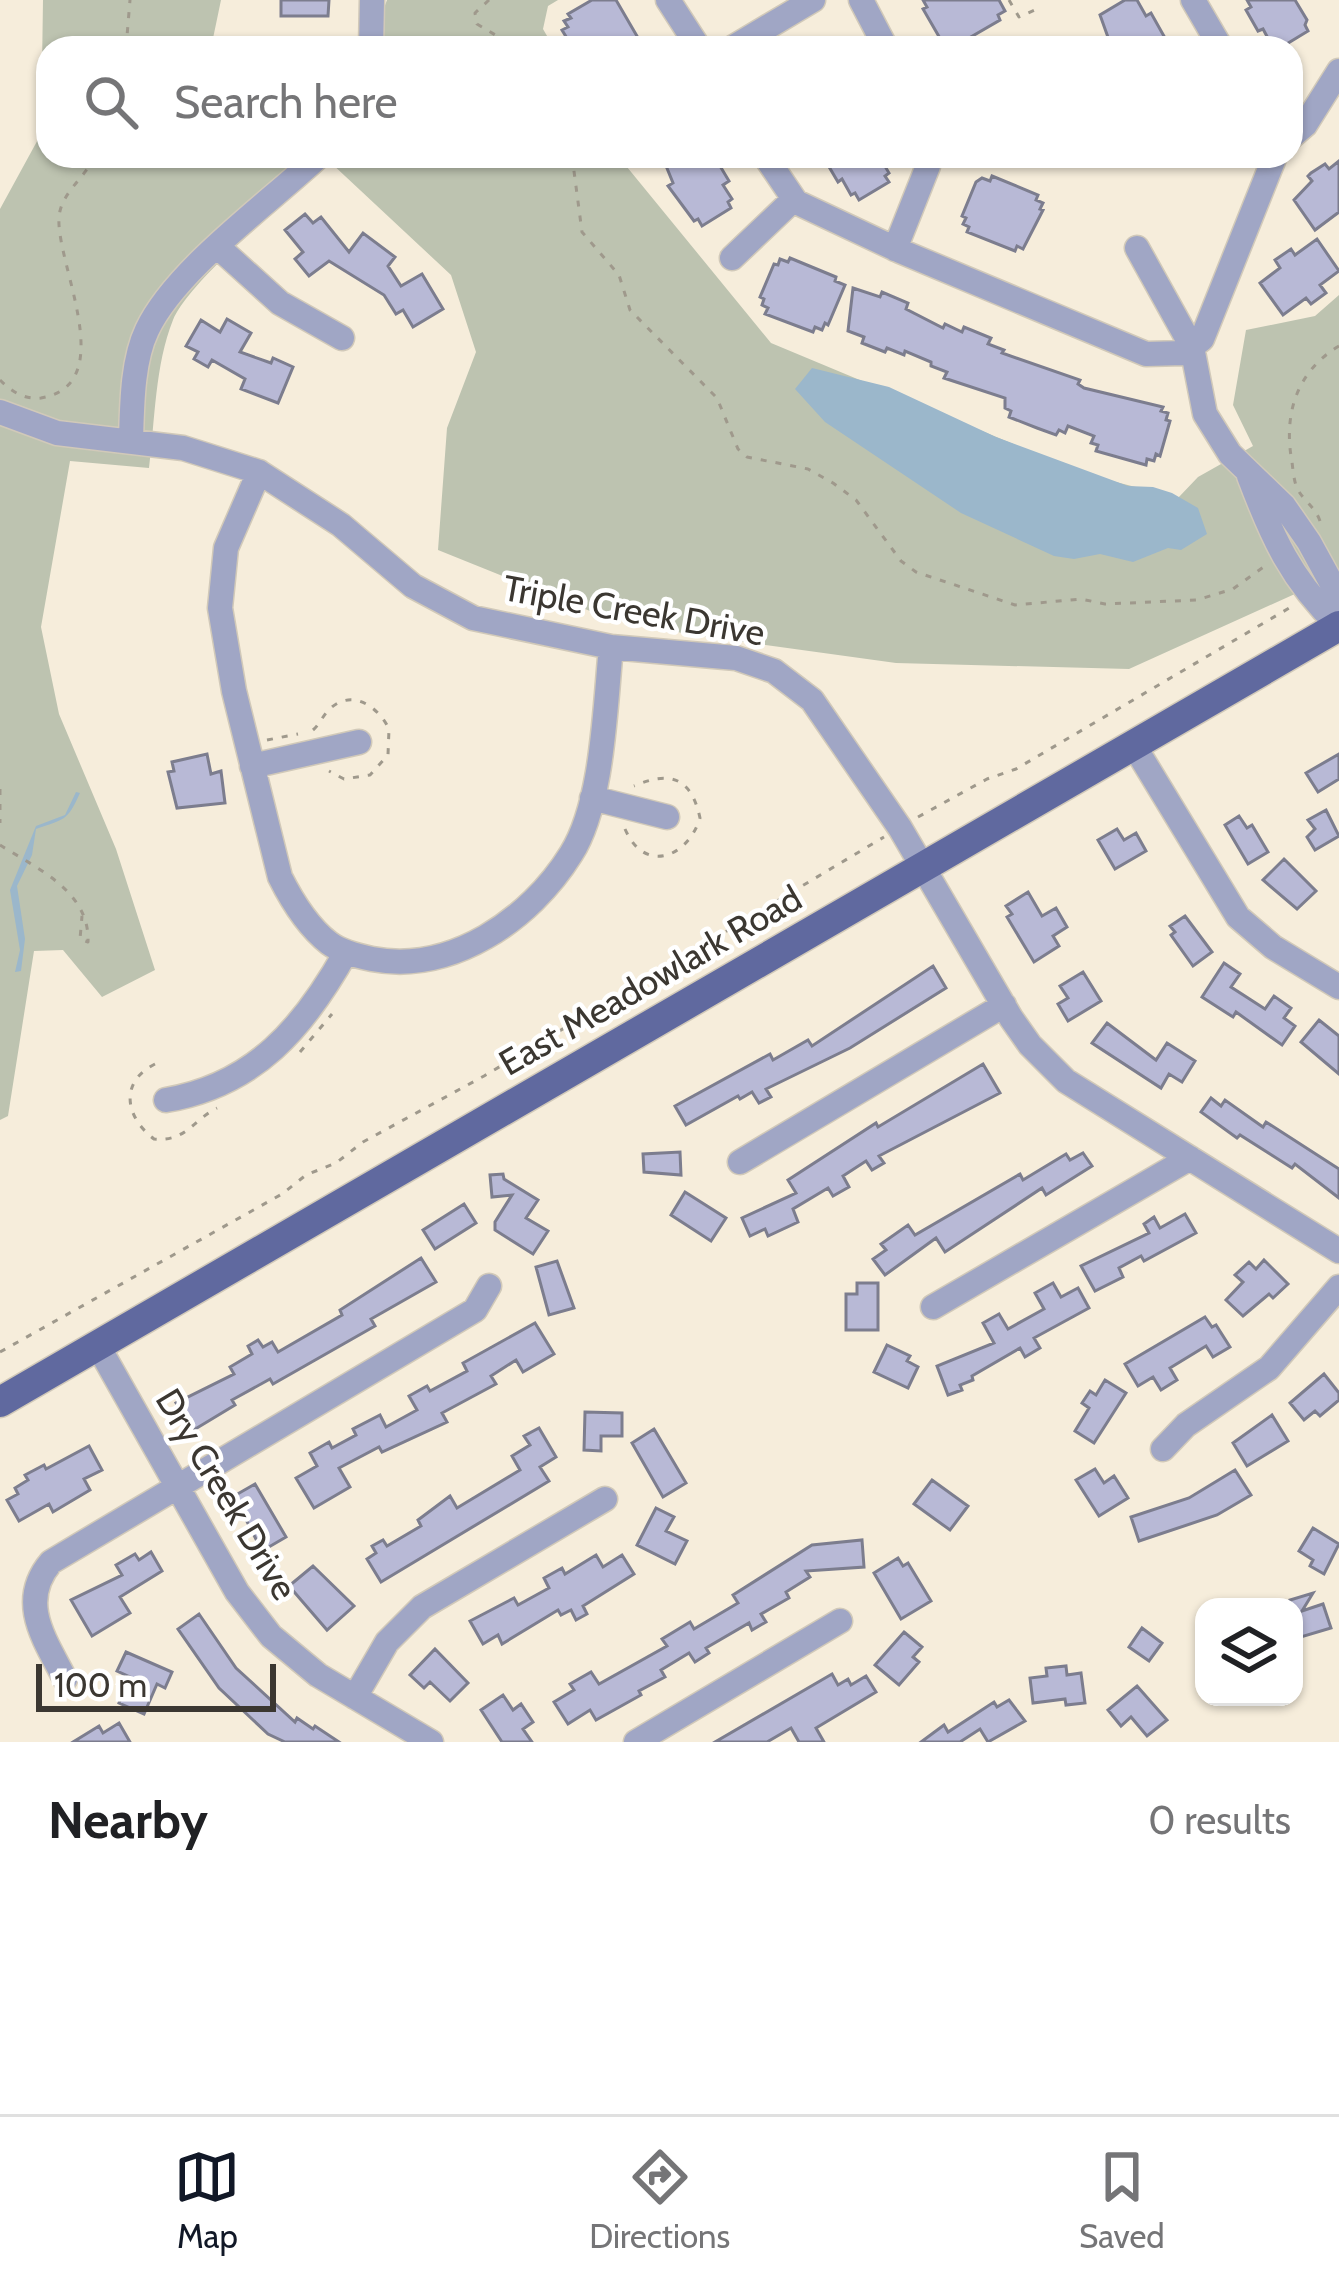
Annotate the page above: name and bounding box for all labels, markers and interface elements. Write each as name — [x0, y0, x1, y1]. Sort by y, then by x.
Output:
search box — [36, 36, 1303, 168]
icon: search — [78, 69, 144, 135]
text: Search here — [174, 75, 398, 129]
street label: Triple Creek Drive — [500, 565, 768, 655]
street label: East Meadowlark Road — [491, 875, 809, 1085]
street label: Dry Creek Drive — [147, 1381, 307, 1607]
map controls — [1195, 1598, 1303, 1706]
button: layers — [1195, 1598, 1303, 1706]
scale bar — [36, 1658, 276, 1711]
text: 100 m — [54, 1665, 147, 1705]
text: Nearby — [48, 1789, 208, 1851]
text: 0 results — [1148, 1796, 1291, 1844]
tab: Map — [174, 2144, 240, 2256]
tab: Directions — [589, 2144, 730, 2256]
tab: Saved — [1079, 2144, 1165, 2256]

